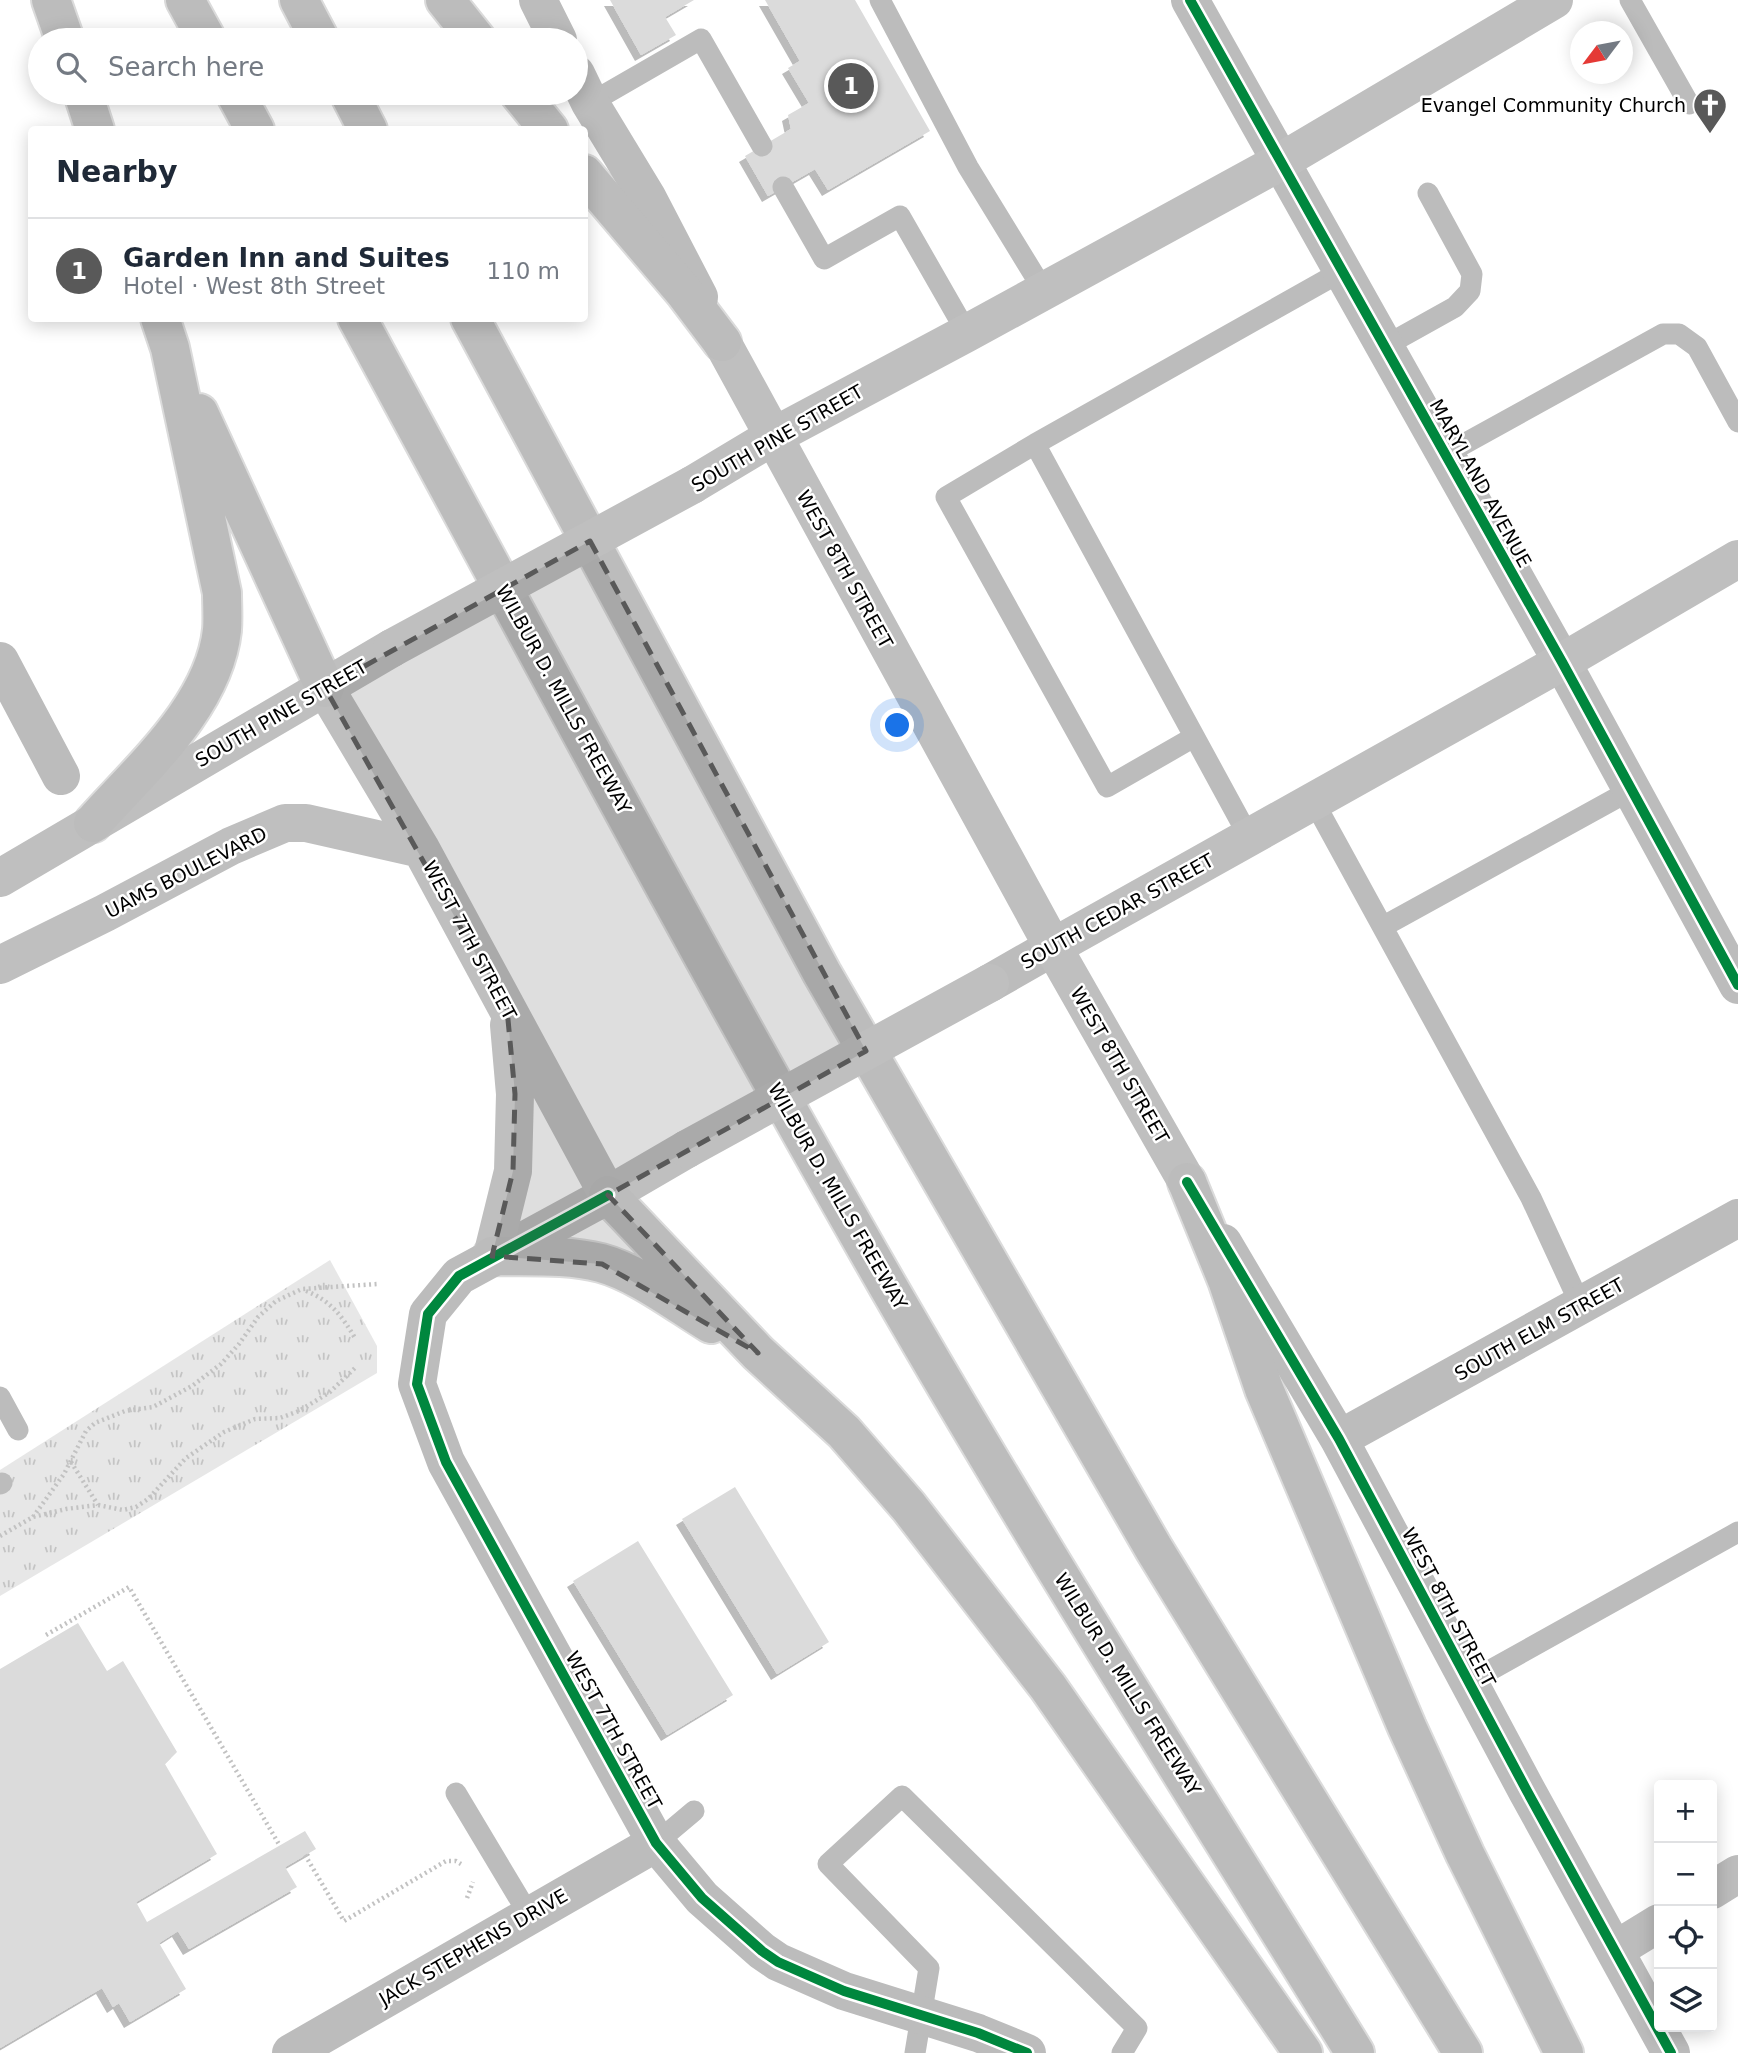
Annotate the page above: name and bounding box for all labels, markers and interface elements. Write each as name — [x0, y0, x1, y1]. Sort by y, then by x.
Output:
north arrow — [1570, 21, 1633, 84]
search box — [28, 28, 588, 105]
icon: search — [52, 48, 90, 86]
text: Search here — [108, 52, 264, 82]
pin: 1 — [828, 60, 874, 112]
church icon: Evangel Community Church — [1691, 86, 1729, 135]
place label: Evangel Community Church — [1421, 94, 1686, 116]
text: Nearby — [56, 154, 178, 189]
text: Garden Inn and Suites — [123, 243, 450, 273]
text: 1 — [71, 258, 87, 284]
text: 110 m — [486, 258, 560, 284]
text: Hotel · West 8th Street — [123, 273, 385, 299]
street label: SOUTH PINE STREET — [687, 380, 867, 496]
street label: MARYLAND AVENUE — [1426, 395, 1536, 571]
street label: WEST 8TH STREET — [792, 486, 898, 652]
street label: WILBUR D. MILLS FREEWAY — [492, 581, 636, 818]
street label: SOUTH PINE STREET — [191, 655, 371, 771]
your location — [880, 708, 914, 742]
street label: UAMS BOULEVARD — [102, 822, 270, 922]
street label: SOUTH CEDAR STREET — [1017, 849, 1218, 973]
street label: WEST 7TH STREET — [419, 857, 521, 1024]
street label: WEST 8TH STREET — [1066, 983, 1174, 1147]
street label: WILBUR D. MILLS FREEWAY — [764, 1079, 912, 1314]
street label: SOUTH ELM STREET — [1450, 1273, 1628, 1385]
street label: WEST 8TH STREET — [1398, 1524, 1500, 1691]
street label: WILBUR D. MILLS FREEWAY — [1050, 1569, 1206, 1800]
street label: WEST 7TH STREET — [561, 1647, 667, 1813]
map controls — [1654, 1780, 1717, 2032]
button: + — [1654, 1780, 1717, 1843]
button: − — [1654, 1843, 1717, 1906]
street label: JACK STEPHENS DRIVE — [374, 1884, 571, 2010]
button: locate — [1654, 1906, 1717, 1969]
button: layers — [1654, 1969, 1717, 2032]

